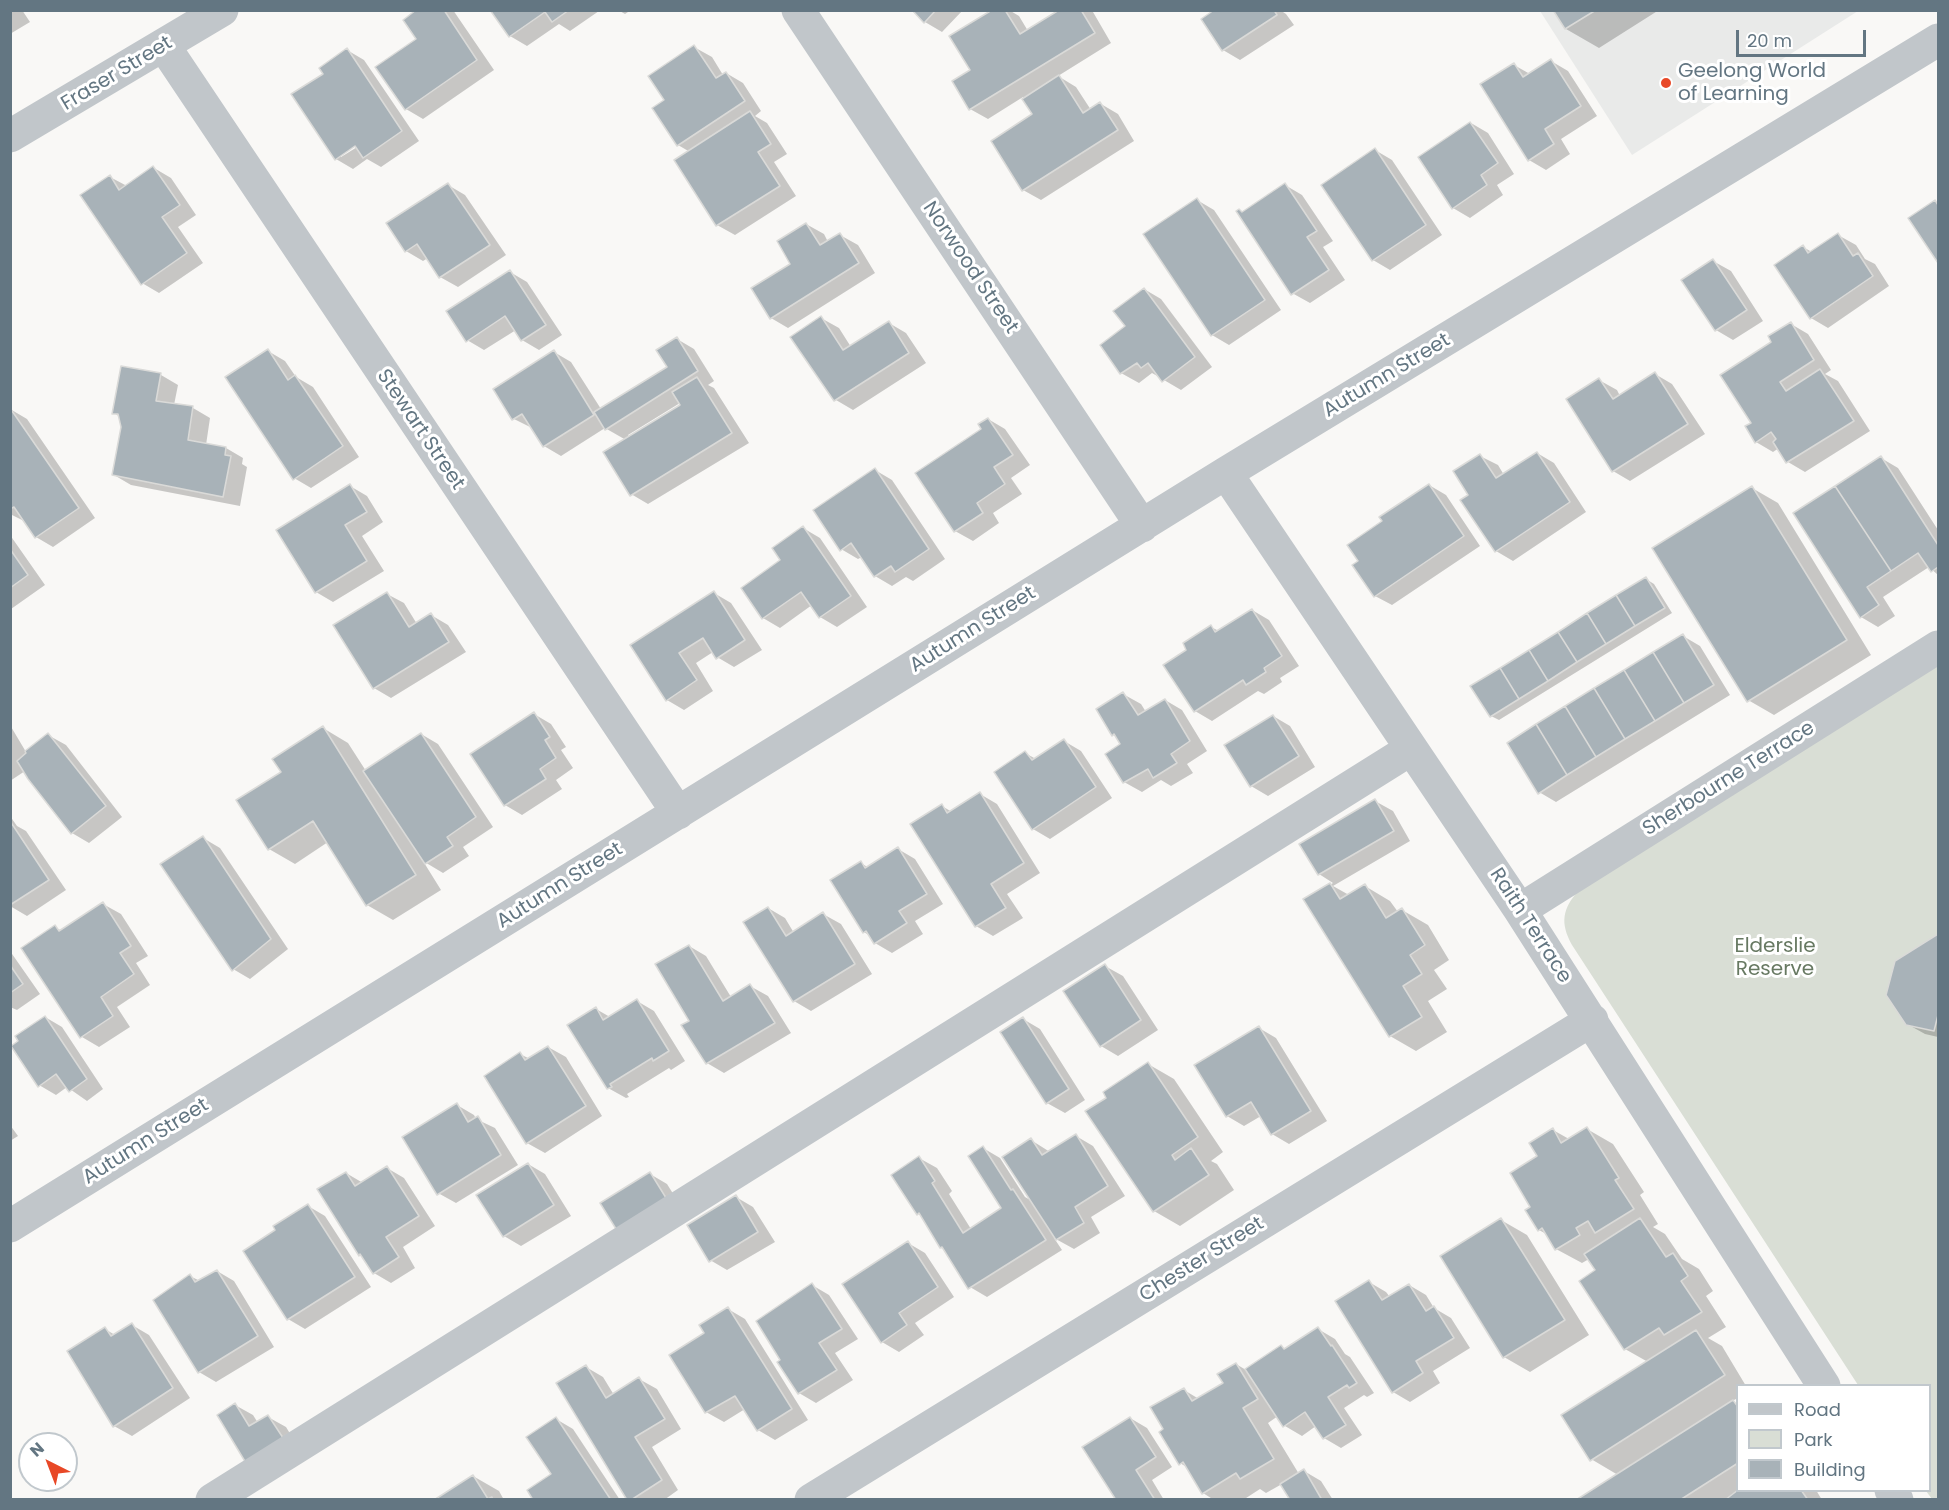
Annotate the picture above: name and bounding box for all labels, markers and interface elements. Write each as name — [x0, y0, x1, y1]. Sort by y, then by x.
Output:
scale bar — [1739, 18, 1870, 56]
text: 20 m — [1747, 28, 1792, 53]
street label: Fraser Street — [57, 31, 177, 117]
place label: Geelong World of Learning — [1678, 60, 1826, 107]
marker: Geelong World of Learning — [1659, 76, 1673, 90]
street label: Norwood Street — [917, 198, 1023, 338]
street label: Autumn Street — [1319, 329, 1455, 423]
street label: Stewart Street — [371, 365, 469, 495]
street label: Autumn Street — [906, 582, 1040, 678]
street label: Sherbourne Terrace — [1639, 716, 1819, 842]
street label: Autumn Street — [493, 838, 627, 934]
street label: Raith Terrace — [1484, 864, 1576, 988]
park label: Elderslie Reserve — [1734, 935, 1816, 982]
street label: Autumn Street — [79, 1094, 213, 1190]
street label: Chester Street — [1135, 1212, 1269, 1308]
legend — [1736, 1384, 1931, 1492]
text: Road — [1794, 1397, 1841, 1422]
text: Park — [1794, 1427, 1833, 1452]
north arrow — [18, 1432, 78, 1492]
text: N — [25, 1437, 49, 1462]
text: Building — [1794, 1457, 1866, 1482]

